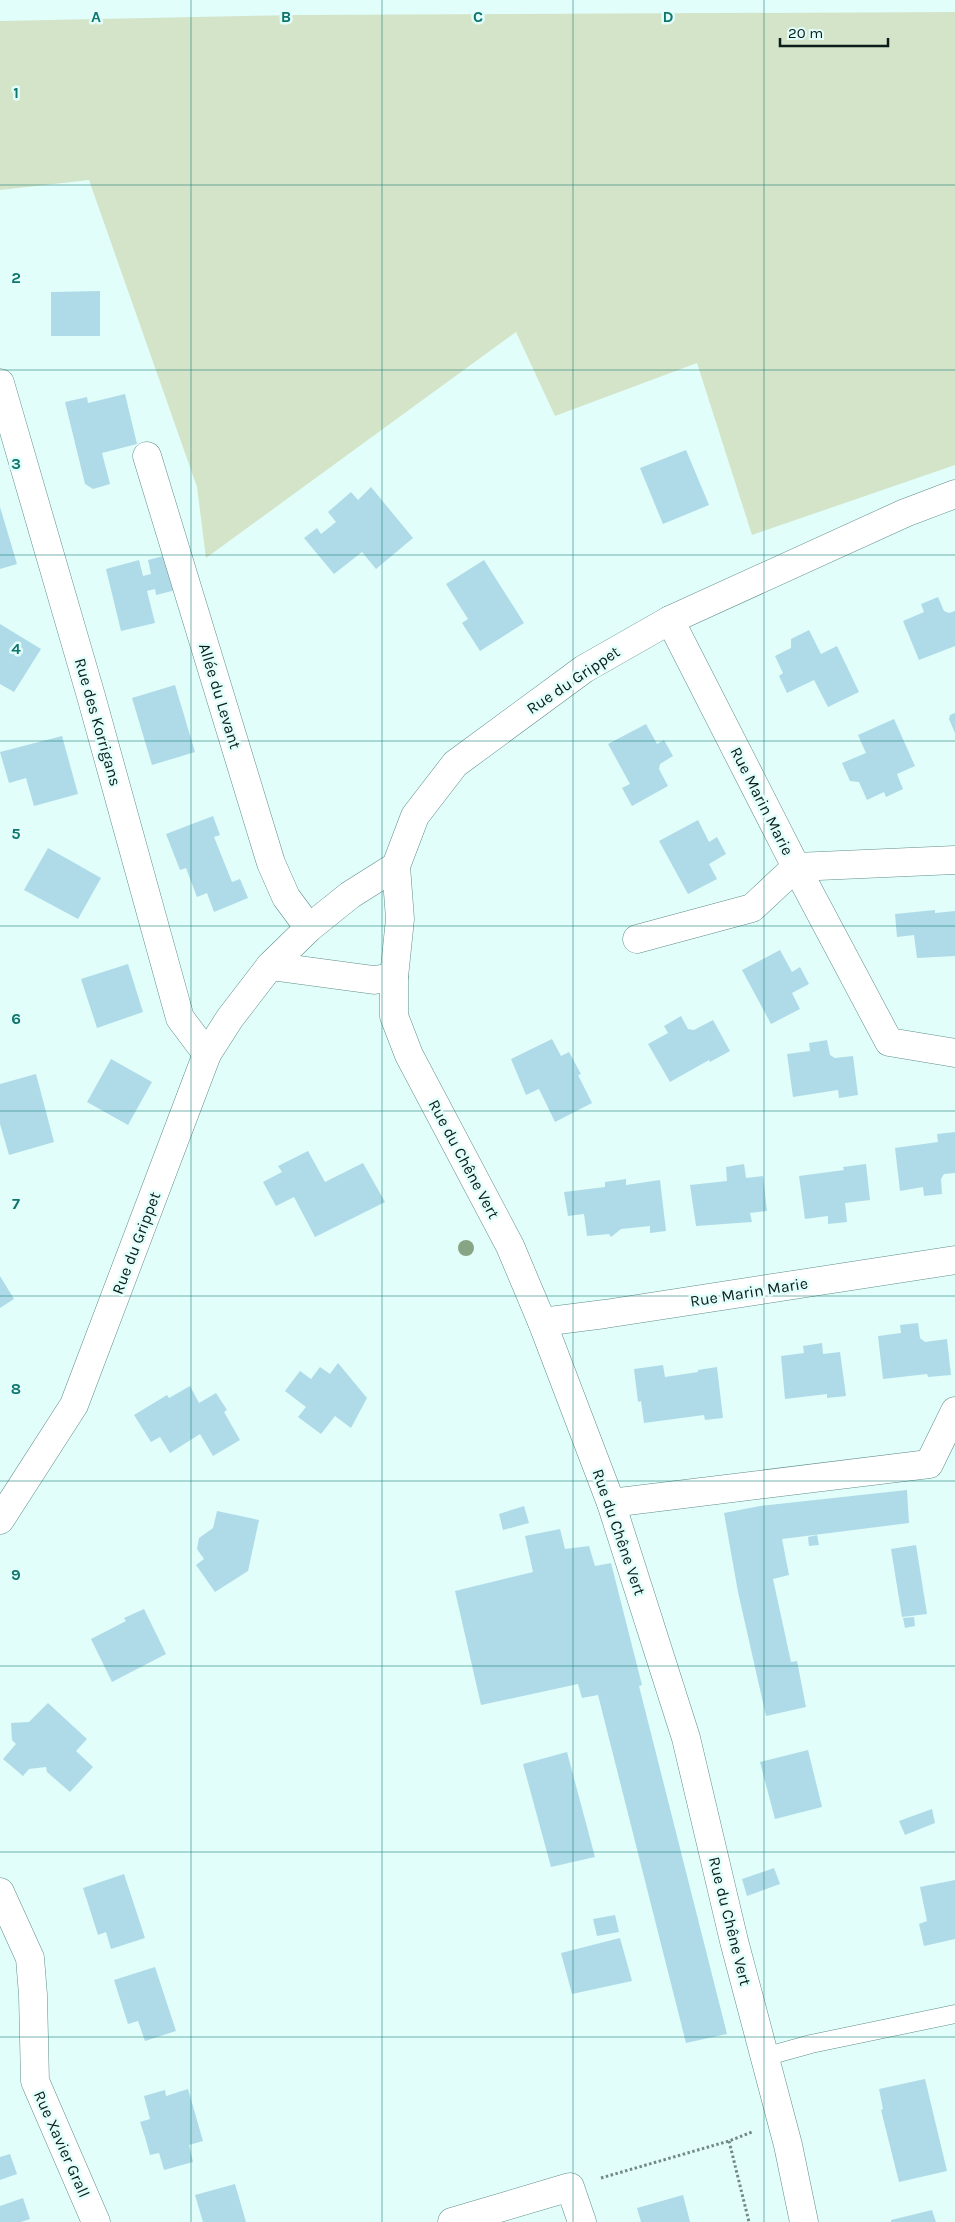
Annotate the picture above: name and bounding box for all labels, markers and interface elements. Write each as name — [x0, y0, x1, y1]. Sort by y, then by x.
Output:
text: A — [91, 7, 101, 26]
text: B — [281, 7, 291, 26]
text: C — [473, 7, 483, 26]
text: D — [663, 7, 674, 26]
scale bar — [780, 15, 888, 47]
text: 20 m — [788, 24, 823, 42]
text: 1 — [13, 83, 19, 102]
text: 2 — [11, 268, 21, 287]
text: 3 — [11, 454, 21, 473]
text: 4 — [11, 639, 21, 658]
street label: Allée du Levant — [195, 641, 245, 751]
street label: Rue du Grippet — [523, 642, 623, 718]
street label: Rue des Korrigans — [71, 656, 125, 788]
street label: Rue Marin Marie — [727, 744, 797, 858]
text: 5 — [11, 824, 21, 843]
text: 6 — [11, 1009, 21, 1028]
street label: Rue du Chêne Vert — [425, 1096, 503, 1222]
street label: Rue du Grippet — [108, 1189, 164, 1297]
text: 7 — [12, 1194, 20, 1213]
street label: Rue Marin Marie — [689, 1273, 809, 1311]
text: 8 — [11, 1379, 21, 1398]
street label: Rue du Chêne Vert — [588, 1466, 650, 1598]
text: 9 — [11, 1565, 21, 1584]
street label: Rue du Chêne Vert — [705, 1855, 755, 1987]
street label: Rue Xavier Grall — [30, 2088, 94, 2200]

